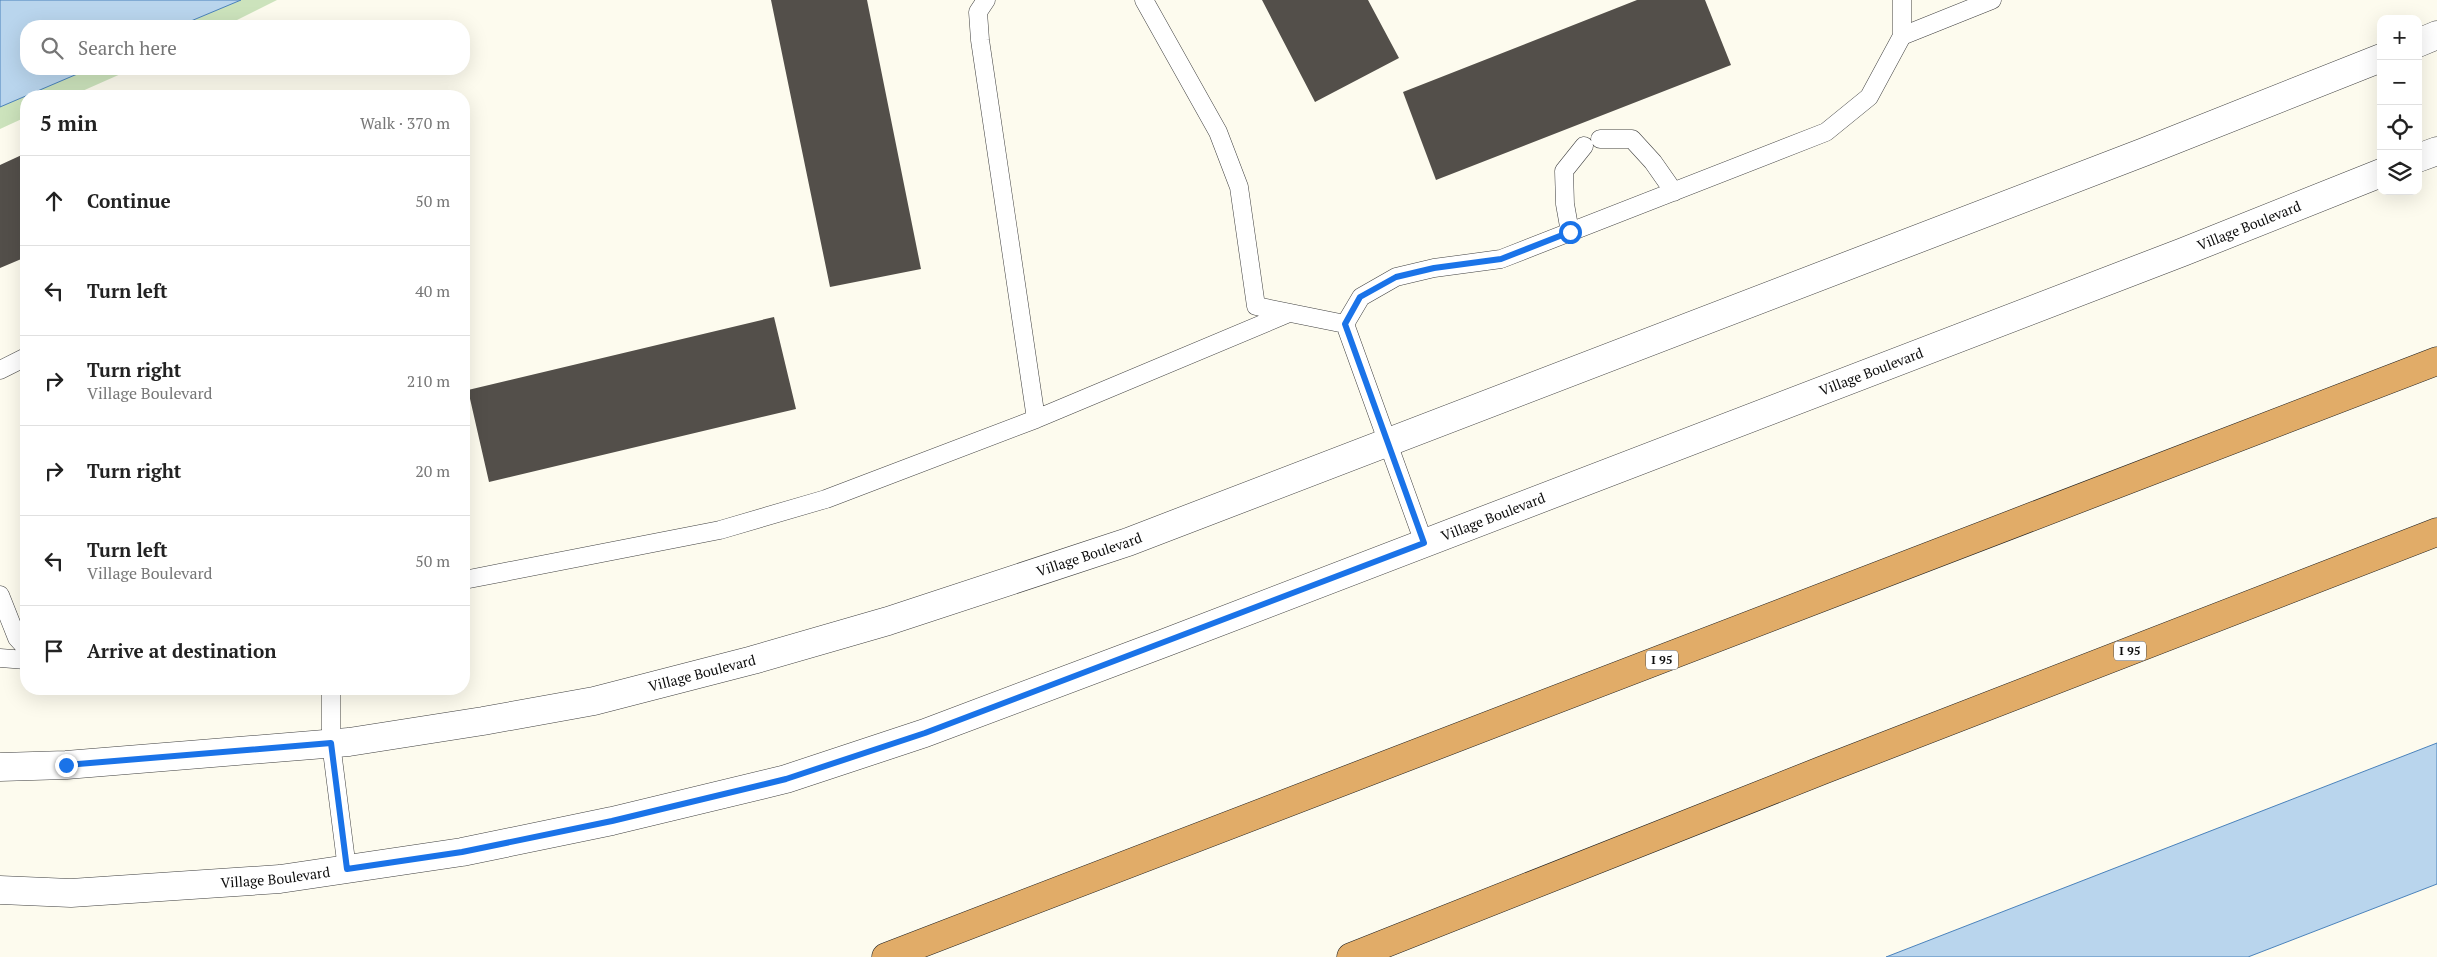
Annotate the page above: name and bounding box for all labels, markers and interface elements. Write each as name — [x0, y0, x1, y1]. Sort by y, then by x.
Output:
map controls — [2377, 15, 2422, 195]
button: + — [2377, 15, 2422, 60]
search box — [20, 20, 470, 75]
icon: search — [38, 34, 66, 62]
text: Search here — [78, 35, 177, 60]
button: − — [2377, 60, 2422, 105]
button: locate — [2377, 105, 2422, 150]
text: 5 min — [40, 109, 97, 137]
text: Walk · 370 m — [360, 112, 450, 134]
button: layers — [2377, 150, 2422, 195]
icon: ahead — [40, 187, 68, 215]
text: Continue — [87, 188, 171, 213]
text: 50 m — [415, 190, 450, 212]
street label: Village Boulevard — [2194, 196, 2304, 254]
route start — [1559, 221, 1582, 244]
icon: left — [40, 277, 68, 305]
text: Turn left — [87, 278, 168, 303]
text: 40 m — [415, 280, 450, 302]
street label: Village Boulevard — [1816, 343, 1926, 400]
text: Turn right — [87, 357, 181, 382]
icon: right — [40, 367, 68, 395]
text: 210 m — [407, 370, 450, 392]
text: Village Boulevard — [87, 382, 213, 404]
icon: right — [40, 457, 68, 485]
text: Turn right — [87, 458, 181, 483]
text: 20 m — [415, 460, 450, 482]
street label: Village Boulevard — [1438, 488, 1548, 545]
street label: Village Boulevard — [1034, 527, 1145, 580]
text: Turn left — [87, 537, 168, 562]
icon: left — [40, 547, 68, 575]
text: 50 m — [415, 550, 450, 572]
text: Village Boulevard — [87, 562, 213, 584]
icon: arrive — [40, 637, 68, 665]
text: Arrive at destination — [87, 638, 276, 663]
road number: I 95 — [2114, 641, 2146, 660]
street label: Village Boulevard — [646, 650, 758, 696]
road number: I 95 — [1646, 650, 1678, 670]
route end — [55, 754, 78, 777]
street label: Village Boulevard — [220, 862, 331, 892]

